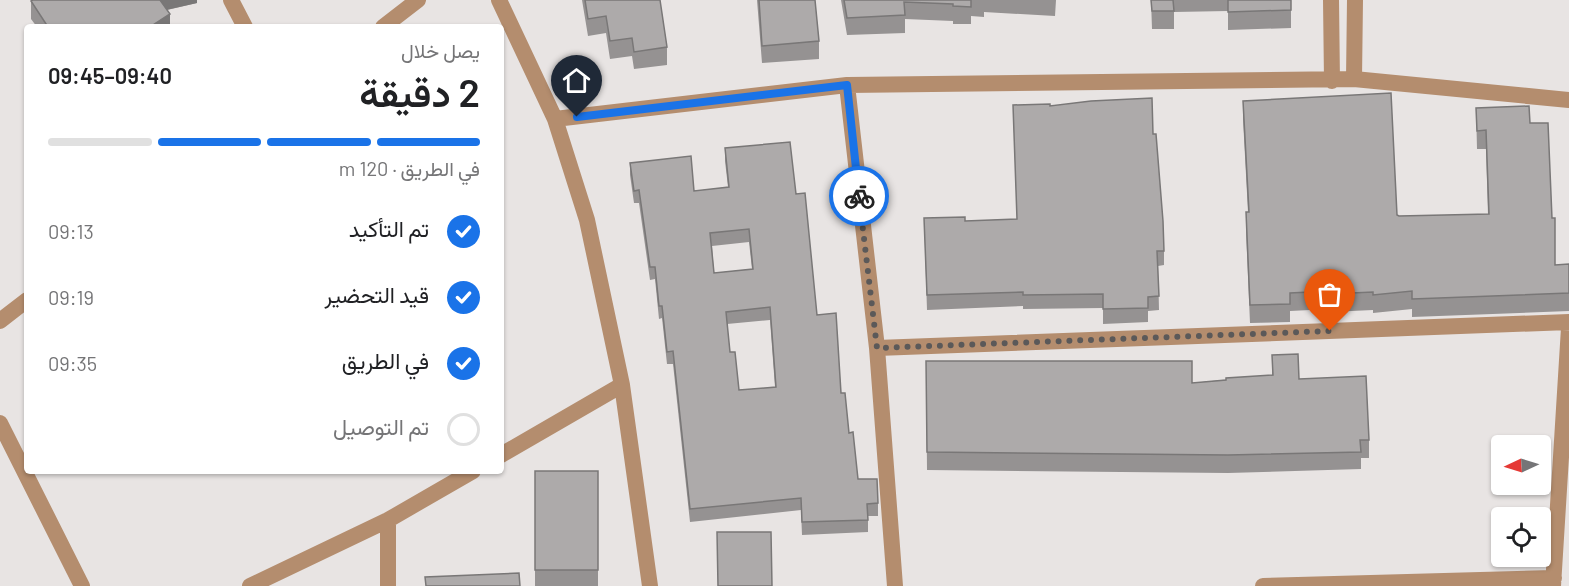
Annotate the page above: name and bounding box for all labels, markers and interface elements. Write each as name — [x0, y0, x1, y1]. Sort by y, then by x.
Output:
text: يصل خلال — [401, 38, 480, 62]
pin — [551, 55, 602, 117]
text: 09:40–09:45 — [48, 62, 172, 88]
icon: home — [560, 64, 593, 97]
text: 2 دقيقة — [359, 68, 480, 115]
text: في الطريق · 120 m — [339, 156, 480, 180]
courier — [829, 166, 889, 226]
icon: bike — [843, 180, 876, 213]
text: تم التأكيد — [349, 215, 429, 241]
icon: check — [447, 215, 480, 248]
text: 09:13 — [48, 219, 94, 243]
pin — [1304, 269, 1355, 331]
icon: bag — [1313, 278, 1346, 311]
text: قيد التحضير — [324, 281, 429, 307]
icon: check — [447, 281, 480, 314]
text: 09:19 — [48, 285, 94, 309]
text: في الطريق — [342, 347, 429, 373]
icon: check — [447, 347, 480, 380]
text: 09:35 — [48, 351, 97, 375]
text: تم التوصيل — [333, 413, 429, 439]
north arrow — [1491, 435, 1551, 495]
map controls — [1491, 435, 1551, 567]
button: locate — [1491, 507, 1551, 567]

